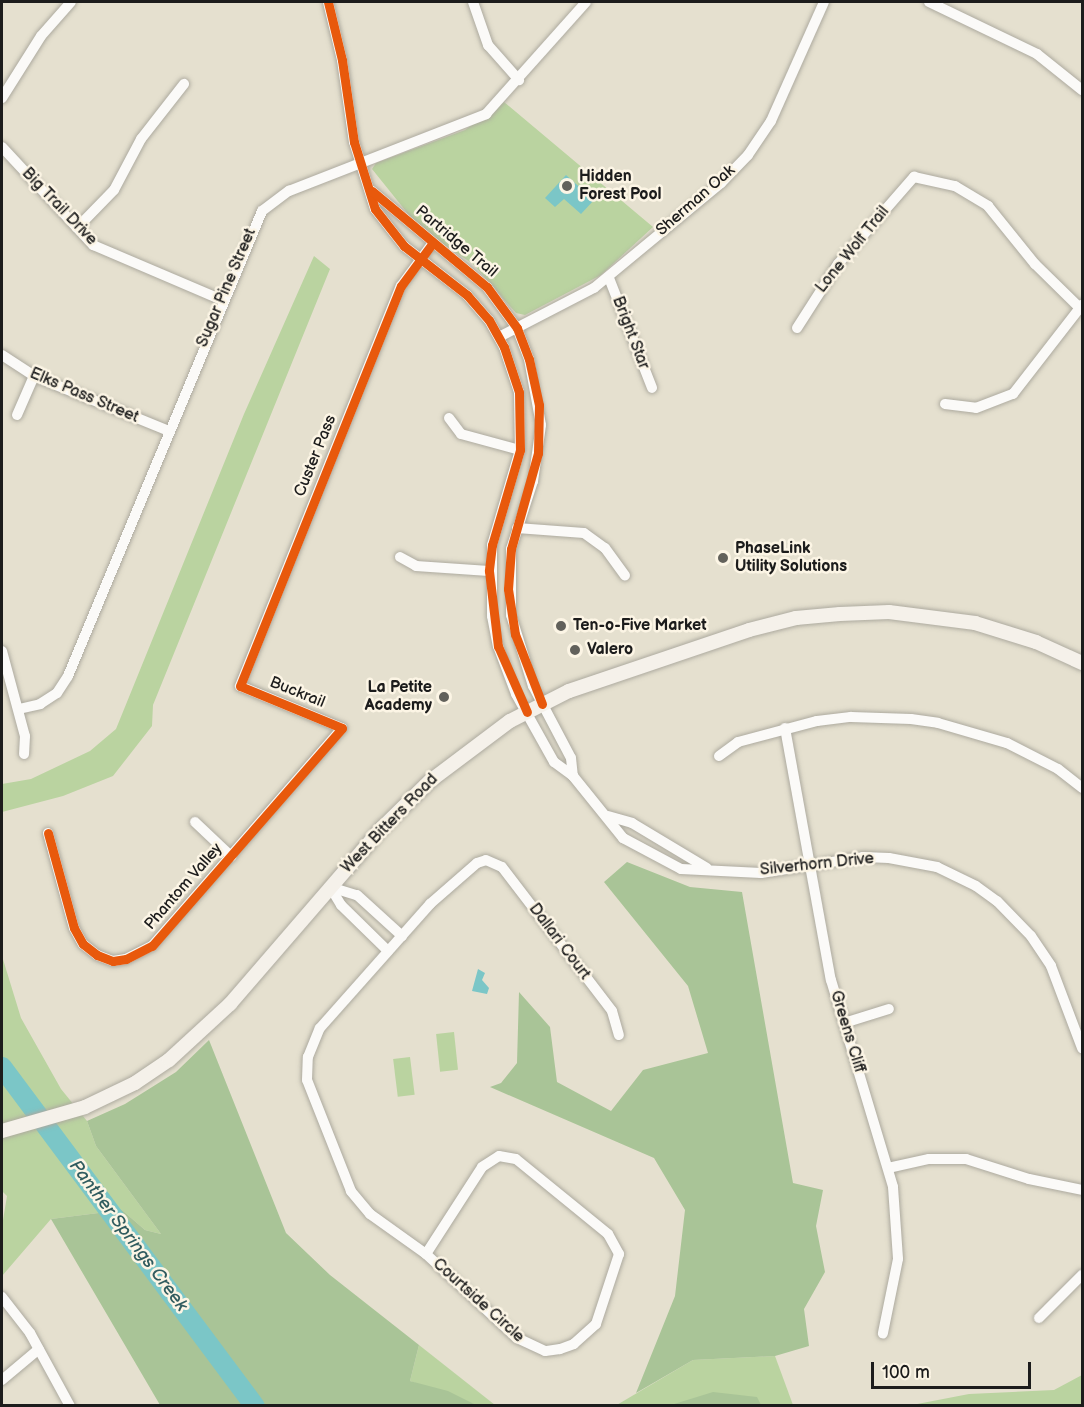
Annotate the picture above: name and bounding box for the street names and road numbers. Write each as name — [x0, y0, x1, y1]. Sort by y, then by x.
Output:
street label: Sherman Oak — [653, 162, 739, 240]
street label: Big Trail Drive — [17, 164, 101, 250]
street label: Partridge Trail — [411, 202, 501, 282]
street label: Lone Wolf Trail — [812, 202, 894, 298]
street label: Sugar Pine Street — [193, 226, 261, 350]
street label: Bright Star — [607, 294, 653, 372]
street label: Elks Pass Street — [27, 364, 141, 428]
street label: Custer Pass — [291, 412, 341, 500]
street label: Buckrail — [266, 673, 328, 713]
street label: West Bitters Road — [338, 770, 442, 878]
street label: Phantom Valley — [141, 839, 227, 935]
street label: Silverhorn Drive — [759, 849, 875, 881]
street label: Dallari Court — [524, 900, 594, 984]
street label: Greens Cliff — [825, 989, 869, 1075]
street label: Courtside Circle — [428, 1255, 528, 1347]

